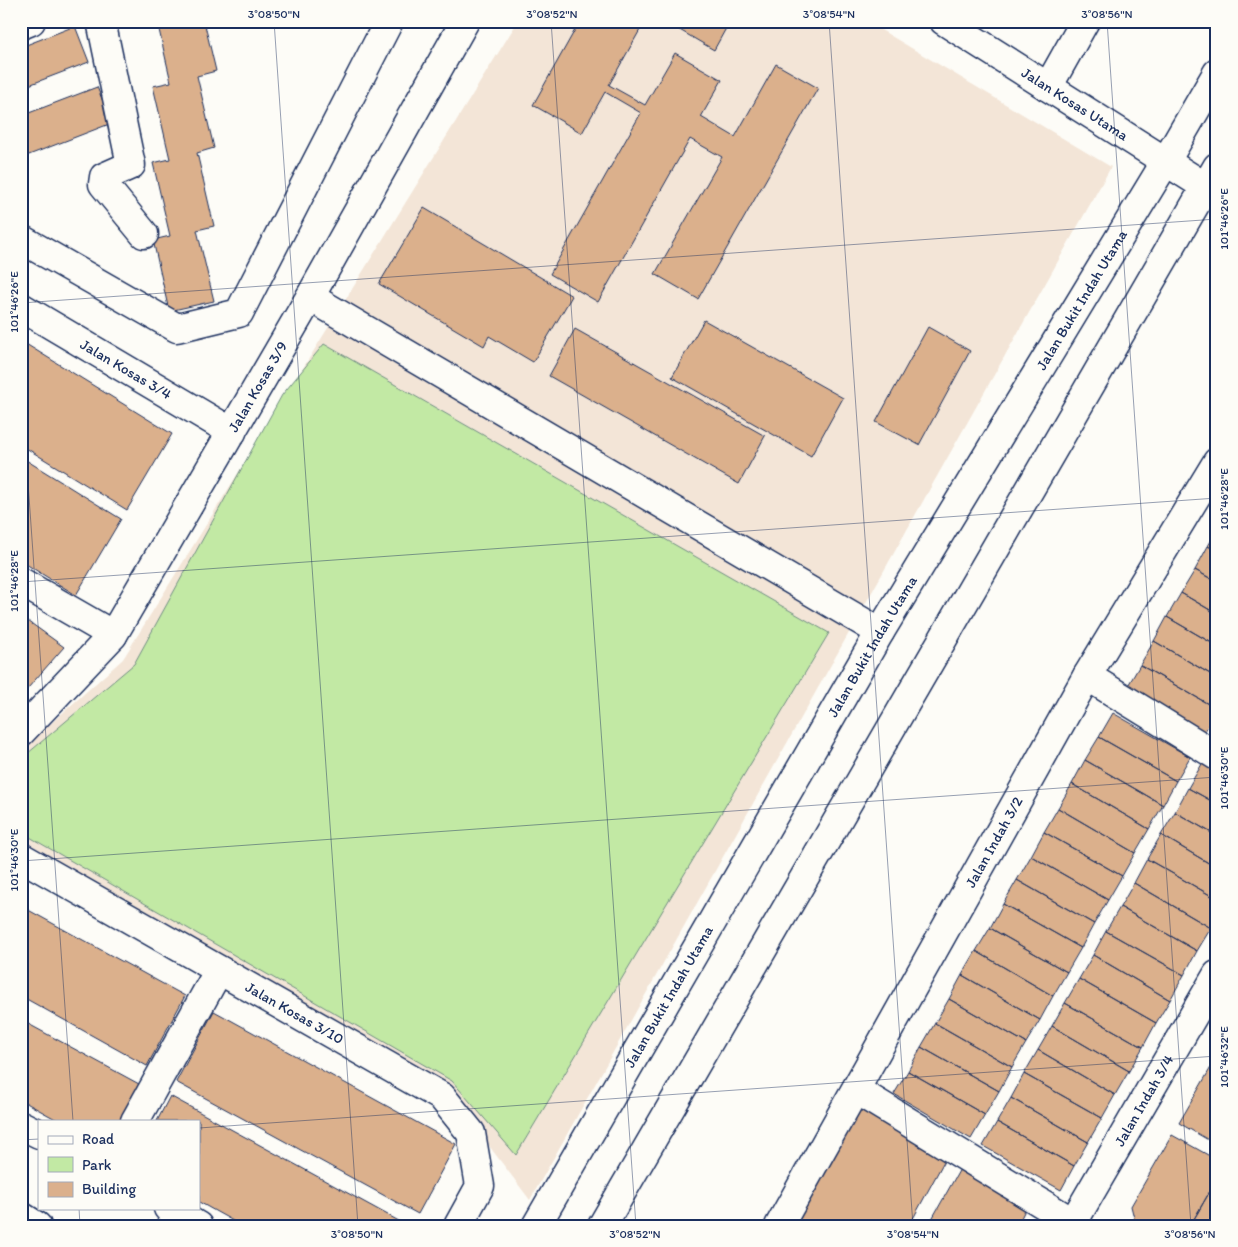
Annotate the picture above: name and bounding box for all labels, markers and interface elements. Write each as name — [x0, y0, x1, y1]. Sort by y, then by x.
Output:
text: 3°08'50"N — [248, 7, 300, 21]
text: 3°08'52"N — [526, 7, 578, 21]
text: 3°08'54"N — [803, 7, 855, 21]
text: 3°08'56"N — [1081, 7, 1133, 21]
street label: Jalan Kosas Utama — [1018, 63, 1132, 145]
text: 101°46'26"E — [1217, 188, 1231, 250]
street label: Jalan Bukit Indah Utama — [1032, 226, 1131, 373]
text: 101°46'26"E — [7, 271, 21, 333]
street label: Jalan Kosas 3/4 — [77, 335, 175, 403]
street label: Jalan Kosas 3/9 — [224, 338, 291, 435]
text: 101°46'28"E — [1217, 468, 1231, 530]
text: 101°46'28"E — [7, 550, 21, 612]
street label: Jalan Bukit Indah Utama — [824, 572, 921, 720]
text: 101°46'30"E — [1217, 746, 1231, 809]
street label: Jalan Indah 3/2 — [961, 793, 1027, 891]
text: 101°46'30"E — [7, 828, 21, 891]
street label: Jalan Bukit Indah Utama — [621, 922, 717, 1071]
street label: Jalan Kosas 3/10 — [242, 978, 347, 1048]
text: 101°46'32"E — [1217, 1026, 1231, 1088]
street label: Jalan Indah 3/4 — [1110, 1052, 1177, 1150]
legend — [38, 1120, 200, 1210]
text: Road — [82, 1130, 115, 1148]
text: Park — [82, 1156, 112, 1174]
text: Building — [82, 1180, 136, 1198]
text: 3°08'50"N — [331, 1227, 383, 1241]
text: 3°08'52"N — [609, 1227, 661, 1241]
text: 3°08'54"N — [887, 1227, 939, 1241]
text: 3°08'56"N — [1164, 1227, 1216, 1241]

